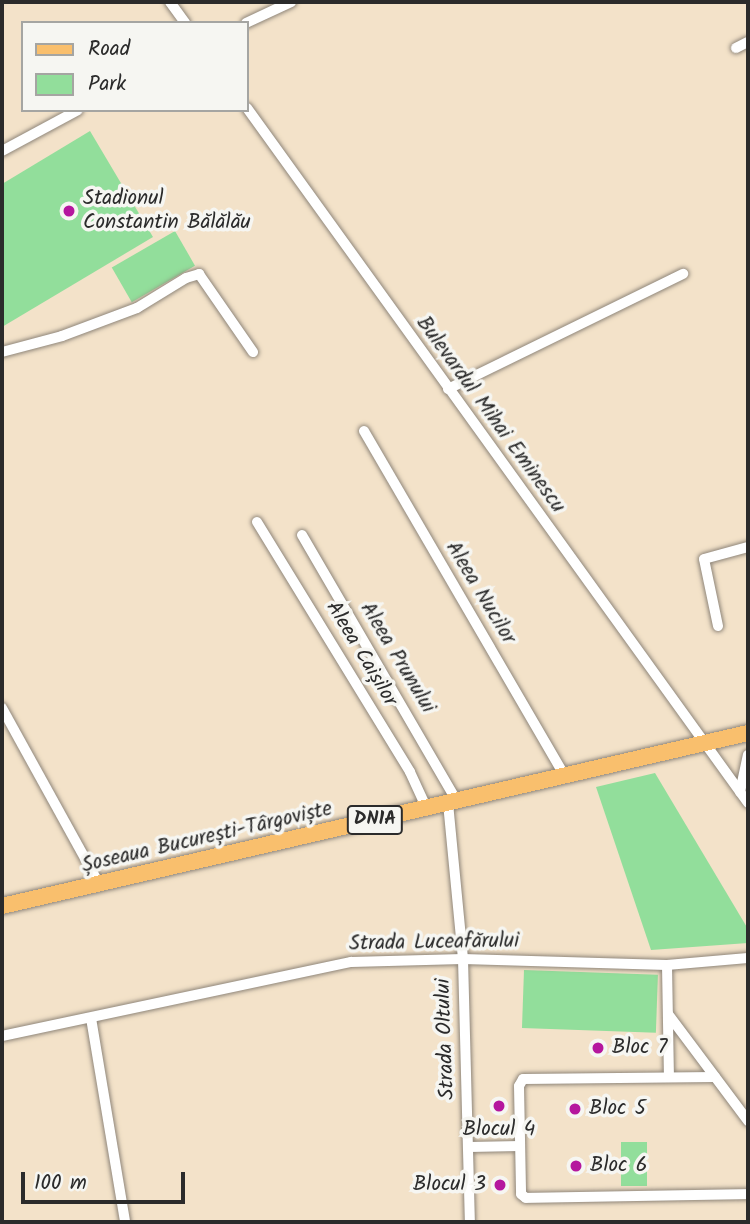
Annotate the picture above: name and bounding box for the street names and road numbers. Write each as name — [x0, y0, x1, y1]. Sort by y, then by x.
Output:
street label: Bulevardul Mihai Eminescu — [410, 312, 570, 518]
street label: Aleea Nucilor — [439, 537, 521, 649]
street label: Aleea Caișilor — [320, 597, 402, 711]
street label: Aleea Prunului — [354, 598, 440, 718]
street label: Șoseaua București-Târgoviște — [79, 797, 335, 879]
road number: DN1A — [345, 804, 405, 835]
street label: Strada Luceafărului — [349, 929, 519, 957]
street label: Strada Oltului — [431, 978, 461, 1100]

